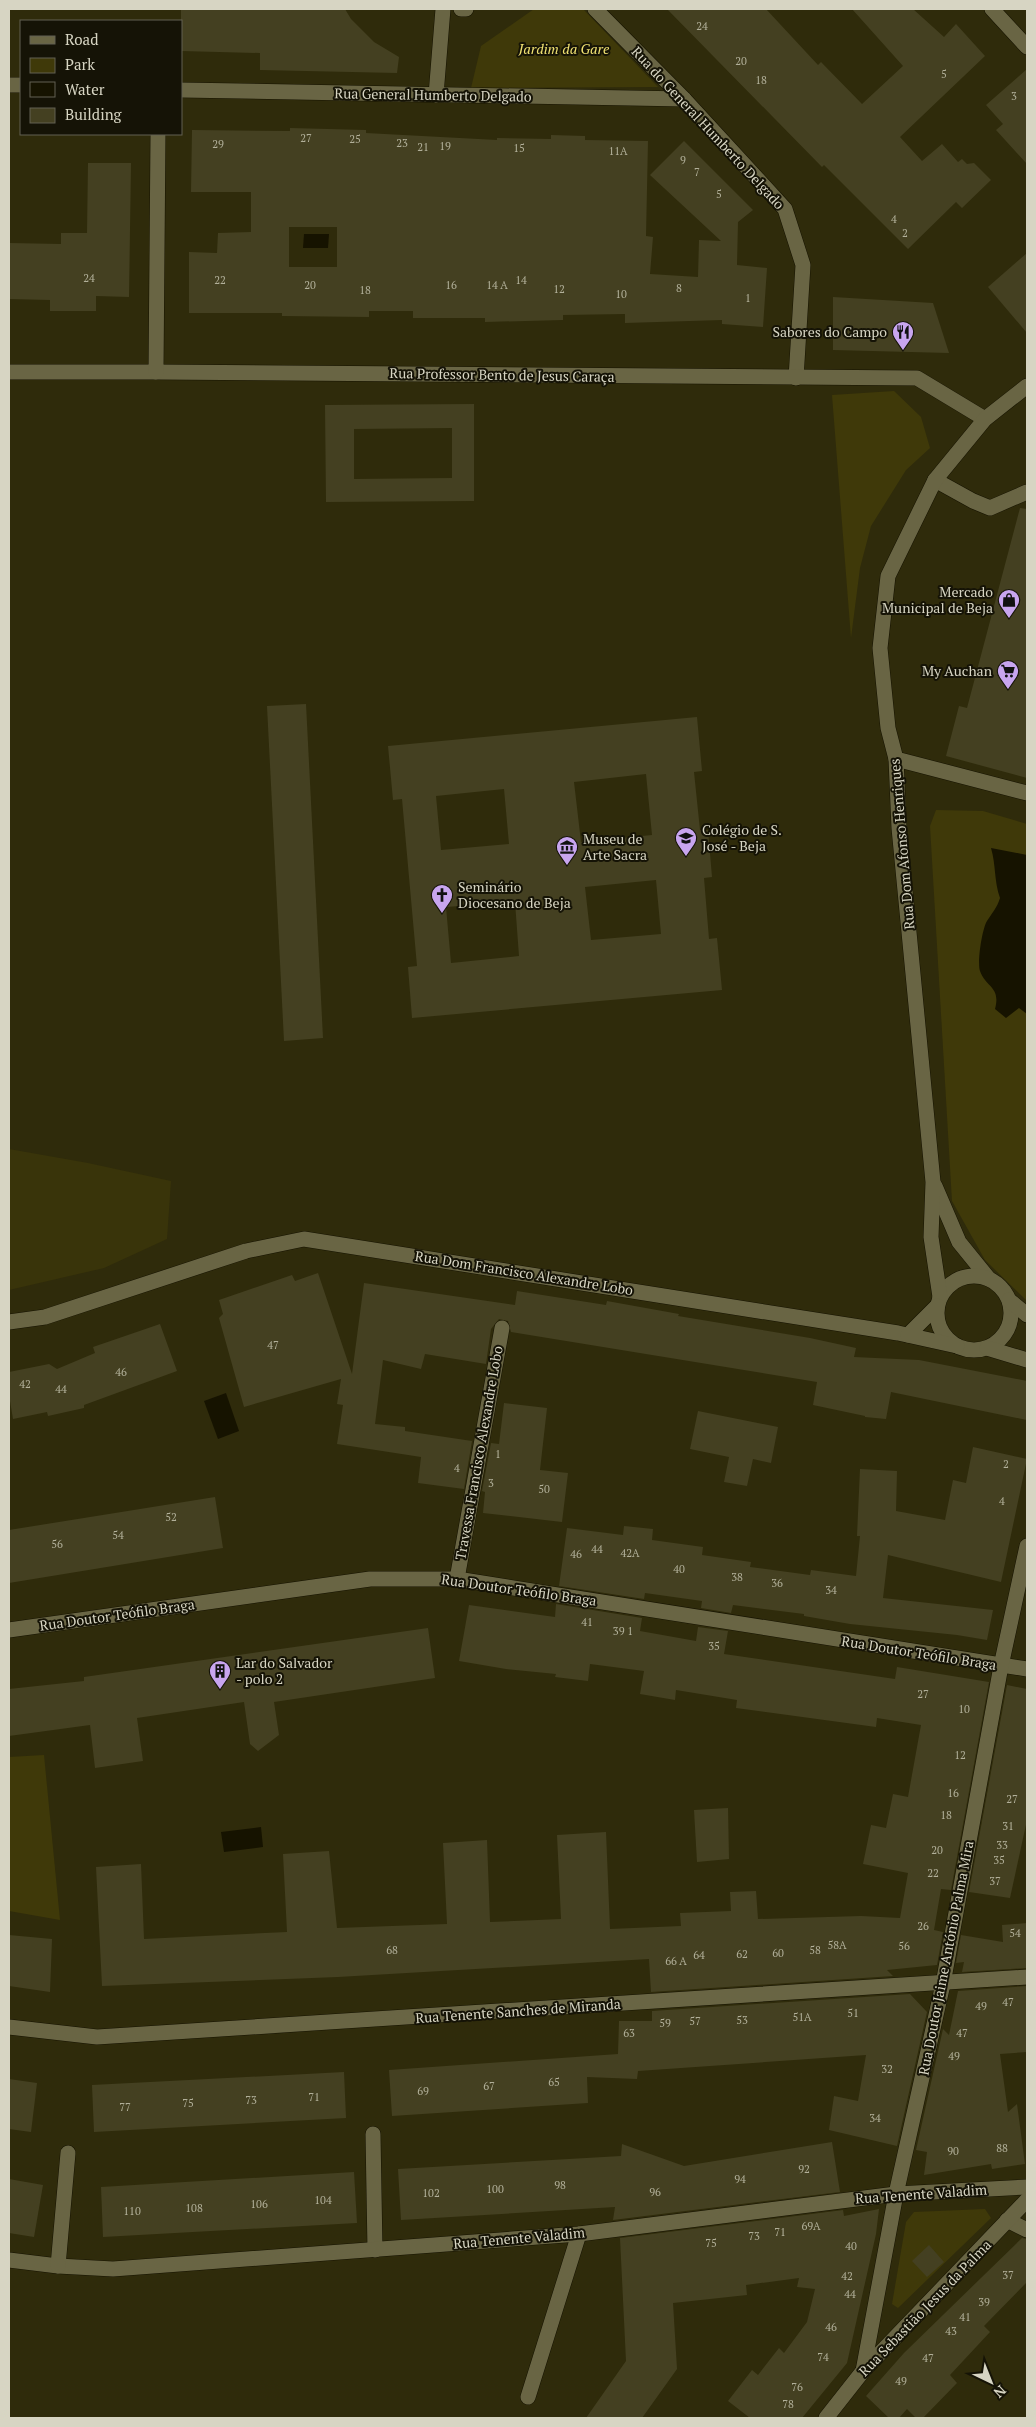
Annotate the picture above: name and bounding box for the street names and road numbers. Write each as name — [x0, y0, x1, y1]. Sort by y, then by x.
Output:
street label: Rua do General Humberto Delgado — [628, 42, 789, 213]
street label: Rua General Humberto Delgado — [334, 83, 532, 106]
street label: Rua Professor Bento de Jesus Caraça — [389, 363, 615, 386]
street label: Rua Dom Afonso Henriques — [885, 758, 918, 930]
street label: Rua Dom Francisco Alexandre Lobo — [414, 1246, 635, 1299]
street label: Travessa Francisco Alexandre Lobo — [450, 1344, 507, 1561]
street label: Rua Doutor Teófilo Braga — [440, 1569, 598, 1610]
street label: Rua Doutor Teófilo Braga — [38, 1594, 196, 1635]
street label: Rua Doutor Teófilo Braga — [840, 1631, 998, 1674]
street label: Rua Doutor Jaime António Palma Mira — [913, 1839, 978, 2077]
street label: Rua Tenente Sanches de Miranda — [415, 1994, 621, 2027]
street label: Rua Tenente Valadim — [854, 2179, 987, 2208]
street label: Rua Tenente Valadim — [452, 2222, 586, 2253]
street label: Rua Sebastião Jesus da Palma — [854, 2235, 995, 2380]

